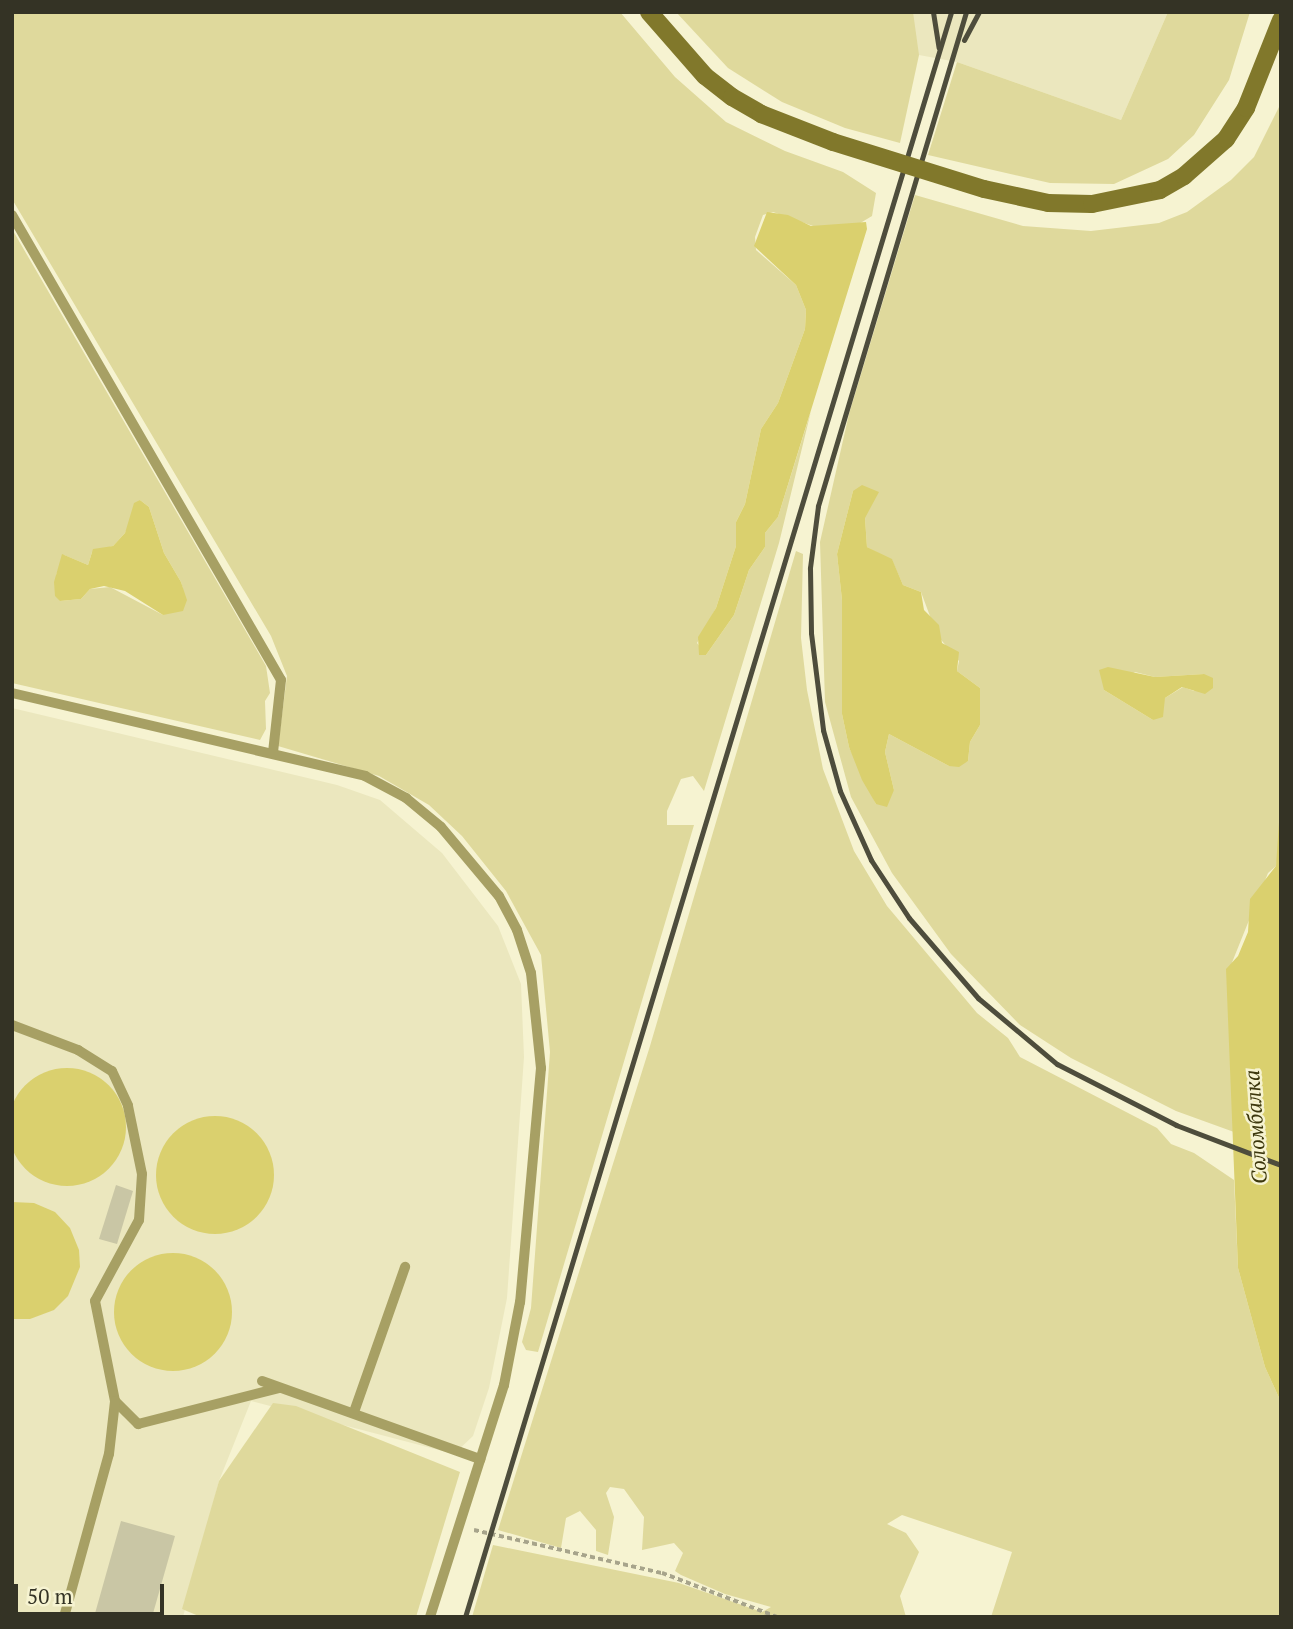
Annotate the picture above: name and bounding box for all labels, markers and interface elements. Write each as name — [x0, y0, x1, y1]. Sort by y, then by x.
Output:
water label: Соломбалка — [1238, 1069, 1272, 1185]
scale bar — [18, 1570, 168, 1614]
text: 50 m — [27, 1582, 73, 1610]

